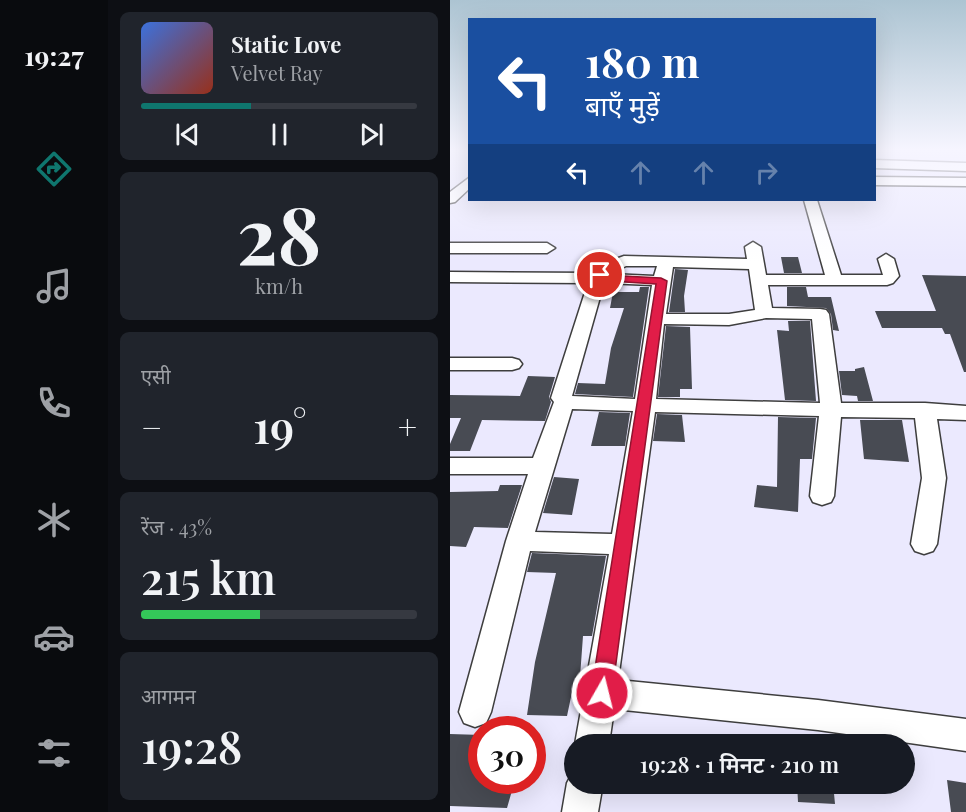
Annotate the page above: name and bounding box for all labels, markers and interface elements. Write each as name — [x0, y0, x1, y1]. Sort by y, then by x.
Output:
text: Static Love — [231, 29, 341, 59]
text: 180 m — [585, 33, 700, 89]
text: 19:27 — [24, 37, 84, 73]
icon: left — [486, 42, 564, 120]
text: Velvet Ray — [231, 59, 323, 86]
text: बाएँ मुड़ें — [585, 87, 660, 123]
icon: previous — [171, 118, 204, 151]
icon: pause — [263, 118, 296, 151]
icon: next — [355, 118, 388, 151]
icon: directions — [33, 148, 75, 190]
icon: left — [561, 156, 594, 189]
icon: ahead — [624, 156, 657, 189]
icon: ahead — [687, 156, 720, 189]
icon: right — [750, 156, 783, 189]
text: 28 — [237, 181, 321, 285]
pin — [574, 249, 625, 300]
icon: arrive — [583, 258, 616, 291]
icon: music — [33, 265, 75, 307]
text: km/h — [255, 272, 303, 299]
text: एसी — [141, 362, 171, 389]
icon: phone — [33, 382, 75, 424]
text: 19° — [253, 395, 307, 455]
text: − — [141, 404, 162, 448]
text: + — [398, 404, 417, 448]
icon: climate — [33, 499, 75, 541]
text: रेंज · 43% — [141, 513, 212, 540]
text: 215 km — [141, 546, 276, 606]
icon: car — [33, 616, 75, 658]
position arrow — [570, 661, 634, 725]
text: आगमन — [141, 682, 196, 709]
text: 19:28 — [141, 715, 242, 775]
speed limit sign: 30 — [468, 716, 546, 794]
icon: filters — [33, 732, 75, 774]
text: 19:28 · 1 मिनट · 210 m — [640, 749, 839, 779]

